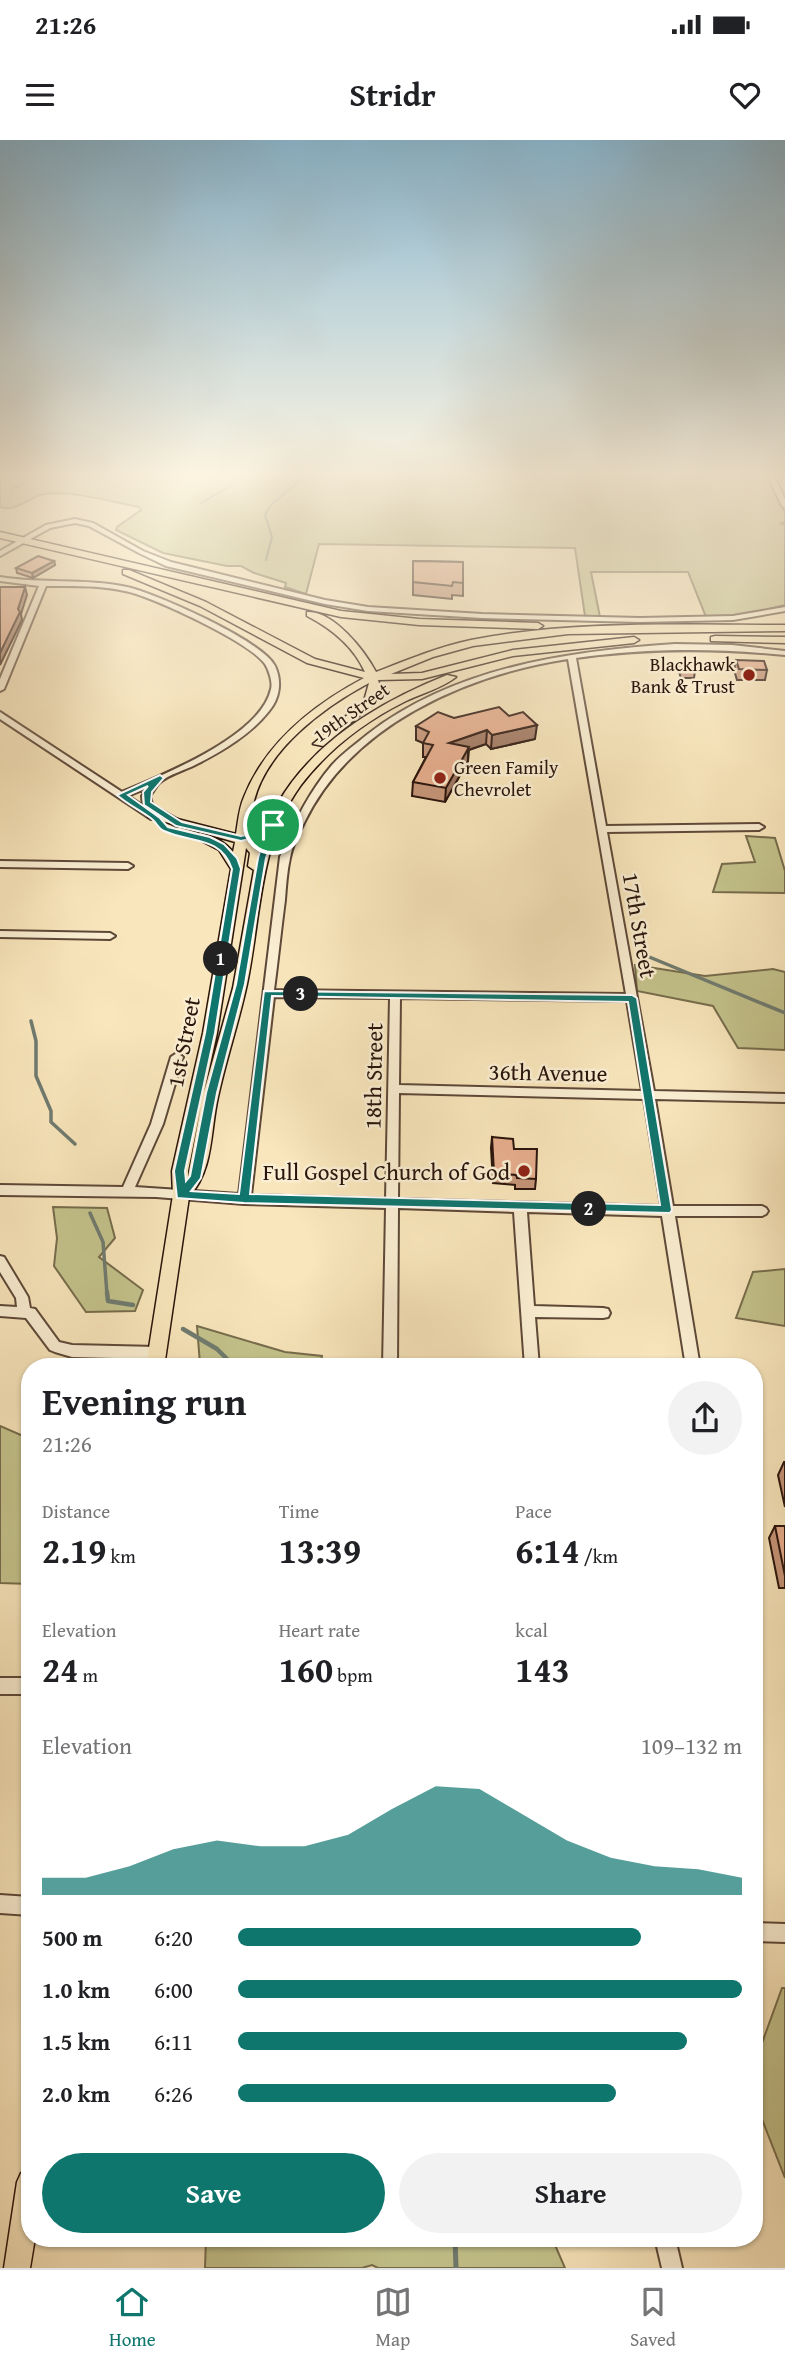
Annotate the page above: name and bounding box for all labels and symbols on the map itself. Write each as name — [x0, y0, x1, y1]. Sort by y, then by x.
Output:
place label: Blackhawk Bank & Trust — [631, 650, 735, 700]
marker: Blackhawk Bank & Trust — [741, 667, 757, 683]
street label: 19th Street — [307, 675, 395, 749]
place label: Green Family Chevrolet — [454, 753, 559, 803]
marker: Green Family Chevrolet — [432, 770, 448, 786]
pin — [243, 795, 303, 855]
street label: 17th Street — [615, 870, 665, 980]
pin: 1 — [204, 942, 238, 976]
pin: 3 — [284, 976, 318, 1012]
street label: 1st Street — [158, 994, 208, 1090]
street label: 18th Street — [356, 1023, 390, 1129]
street label: 36th Avenue — [488, 1054, 608, 1090]
place label: Full Gospel Church of God — [263, 1155, 511, 1188]
marker: Full Gospel Church of God — [516, 1163, 532, 1179]
pin: 2 — [572, 1192, 606, 1226]

